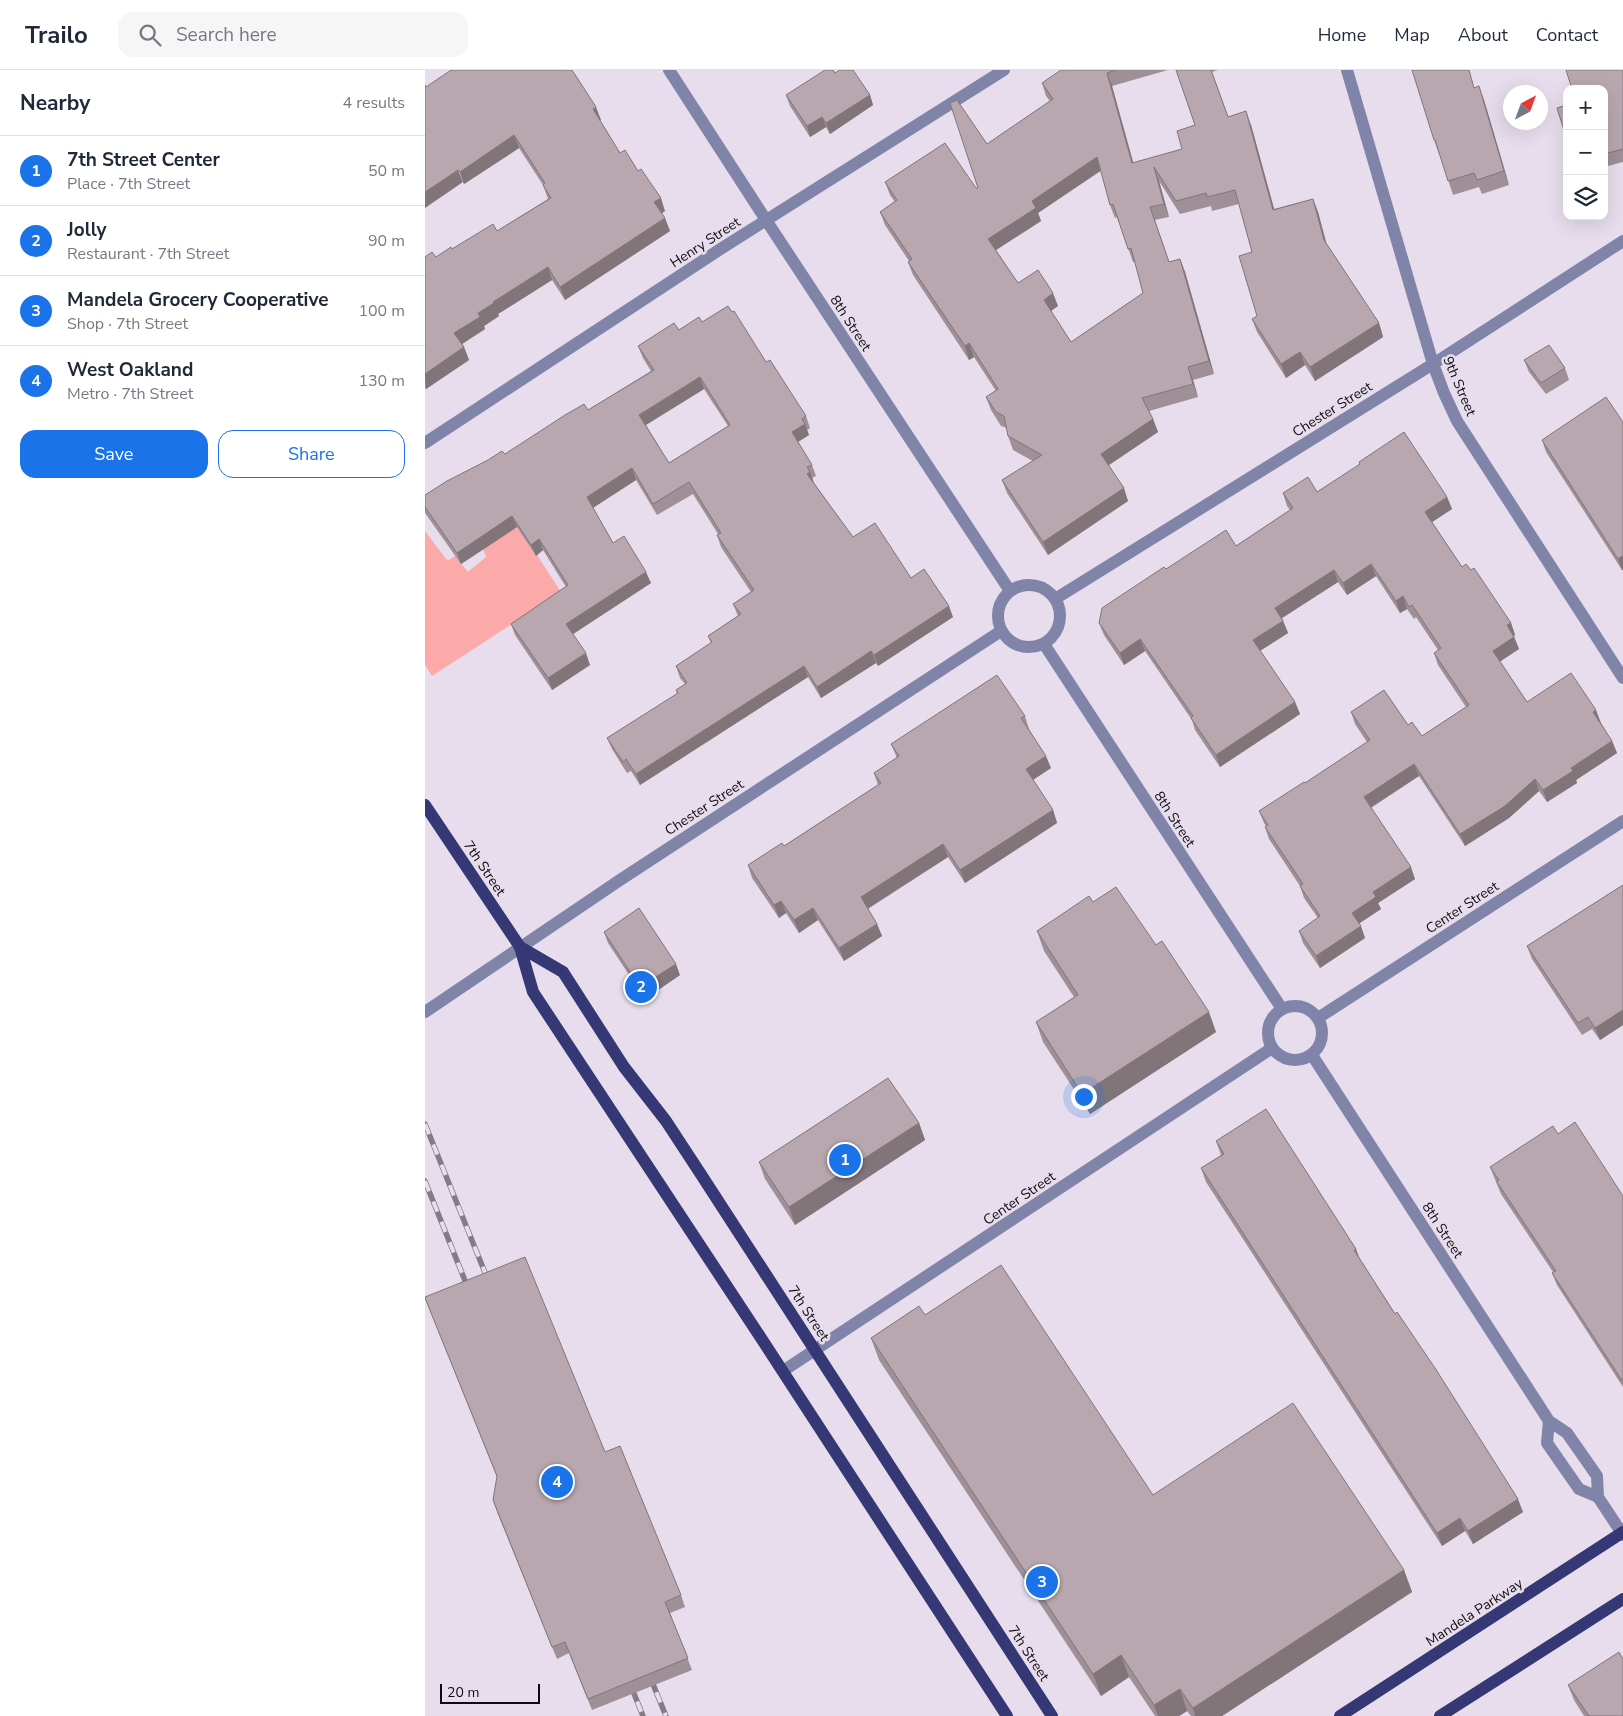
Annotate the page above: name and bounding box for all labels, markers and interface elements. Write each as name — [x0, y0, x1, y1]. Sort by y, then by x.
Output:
search box — [118, 12, 468, 57]
text: Trailo — [25, 19, 88, 51]
icon: search — [136, 21, 164, 49]
text: Search here — [176, 22, 277, 48]
text: Home — [1318, 23, 1366, 47]
text: Map — [1394, 23, 1430, 47]
text: About — [1458, 23, 1508, 47]
text: Contact — [1536, 23, 1598, 47]
north arrow — [1503, 85, 1548, 130]
map controls — [1563, 85, 1608, 220]
button: + — [1563, 85, 1608, 130]
text: Nearby — [20, 89, 90, 117]
text: 4 results — [343, 92, 405, 114]
button: − — [1563, 130, 1608, 175]
text: 7th Street Center — [67, 147, 220, 173]
text: 1 — [31, 160, 41, 182]
text: 50 m — [368, 160, 405, 182]
text: Place · 7th Street — [67, 173, 190, 195]
button: layers — [1563, 175, 1608, 220]
street label: Henry Street — [666, 212, 744, 272]
text: Jolly — [67, 217, 107, 243]
text: 2 — [31, 230, 41, 252]
text: 90 m — [368, 230, 405, 252]
text: Restaurant · 7th Street — [67, 243, 229, 265]
text: Mandela Grocery Cooperative — [67, 287, 329, 313]
street label: 8th Street — [825, 292, 876, 355]
text: 3 — [31, 300, 41, 322]
text: 100 m — [358, 300, 405, 322]
text: Shop · 7th Street — [67, 313, 188, 335]
street label: 9th Street — [1438, 353, 1481, 419]
text: West Oakland — [67, 357, 193, 383]
text: 4 — [31, 370, 41, 392]
text: 130 m — [358, 370, 405, 392]
street label: Chester Street — [1289, 377, 1376, 441]
text: Metro · 7th Street — [67, 383, 193, 405]
button: Save — [20, 430, 208, 478]
button: Share — [218, 430, 405, 478]
street label: Chester Street — [661, 775, 748, 840]
street label: 8th Street — [1149, 788, 1200, 851]
street label: 7th Street — [459, 837, 510, 900]
street label: Center Street — [1422, 877, 1503, 938]
pin: 2 — [625, 968, 657, 1006]
your location — [1071, 1084, 1097, 1110]
pin: 1 — [829, 1141, 861, 1179]
street label: Center Street — [979, 1167, 1059, 1230]
street label: 8th Street — [1417, 1199, 1468, 1262]
street label: 7th Street — [783, 1282, 834, 1345]
pin: 4 — [541, 1463, 573, 1501]
pin: 3 — [1026, 1563, 1058, 1601]
street label: Mandela Parkway — [1422, 1574, 1527, 1651]
street label: 7th Street — [1003, 1622, 1054, 1685]
scale bar — [440, 1681, 540, 1704]
text: 20 m — [447, 1683, 479, 1702]

